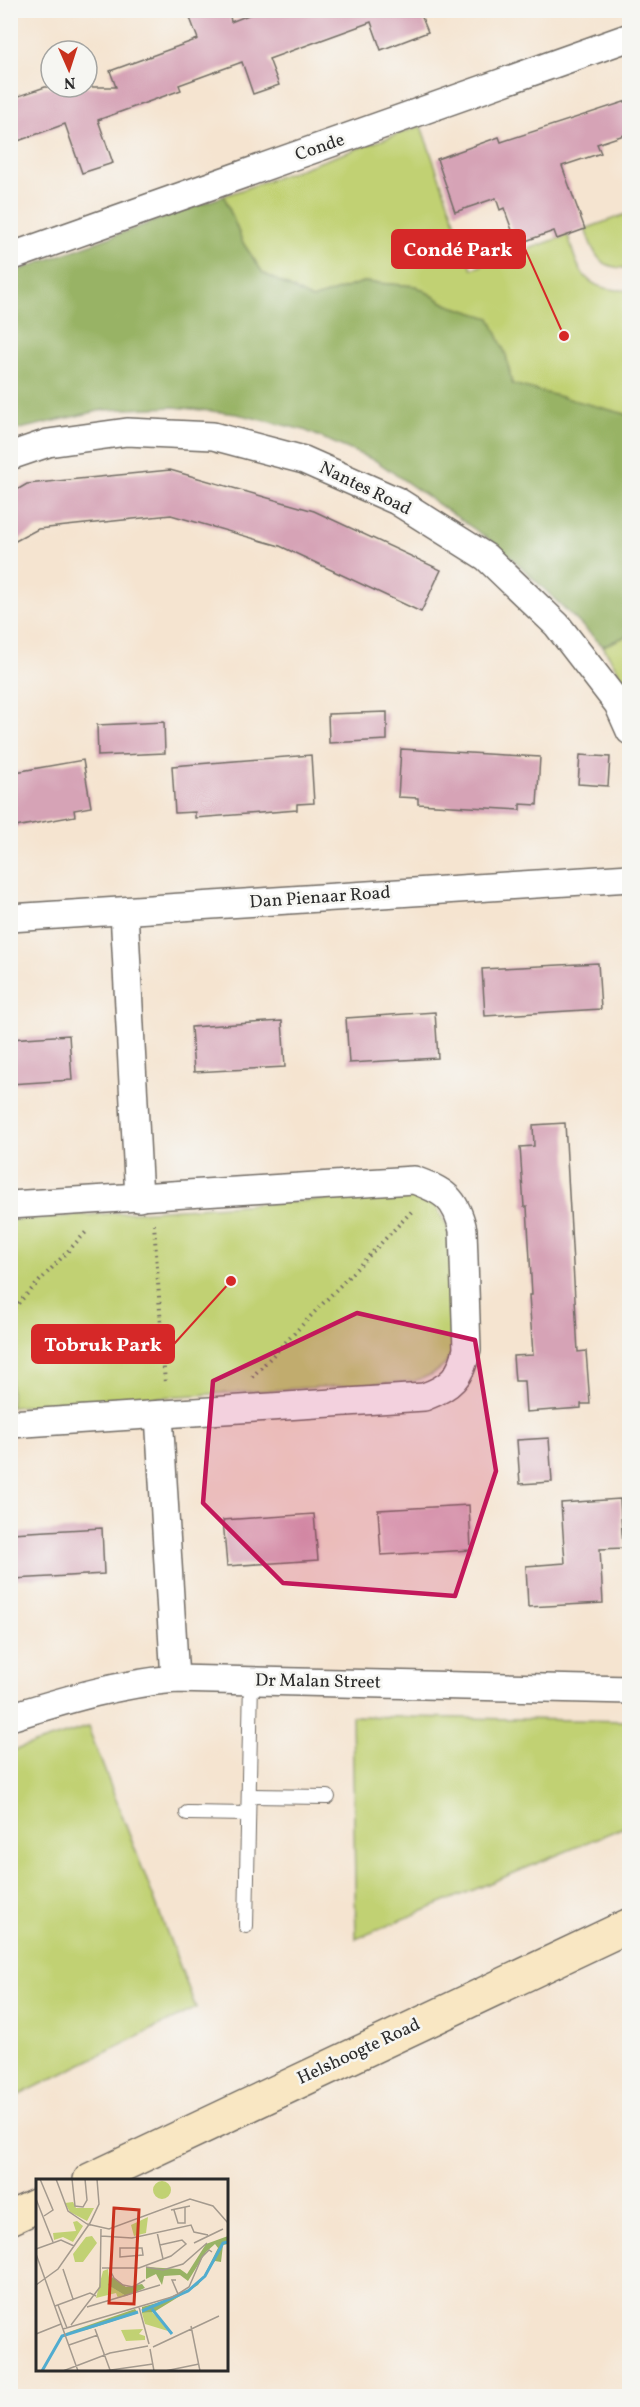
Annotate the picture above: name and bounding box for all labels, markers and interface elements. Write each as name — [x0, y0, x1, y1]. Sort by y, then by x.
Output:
north arrow — [39, 39, 99, 99]
text: N — [63, 71, 76, 93]
street label: Conde — [292, 128, 348, 168]
callout: Condé Park — [392, 230, 525, 268]
text: Condé Park — [404, 237, 512, 265]
street label: Nantes Road — [315, 456, 415, 522]
street label: Dan Pienaar Road — [249, 881, 391, 915]
callout: Tobruk Park — [32, 1325, 174, 1363]
text: Tobruk Park — [44, 1332, 162, 1360]
street label: Dr Malan Street — [255, 1668, 381, 1696]
street label: Helshoogte Road — [293, 2013, 425, 2091]
inset map — [36, 2179, 228, 2371]

